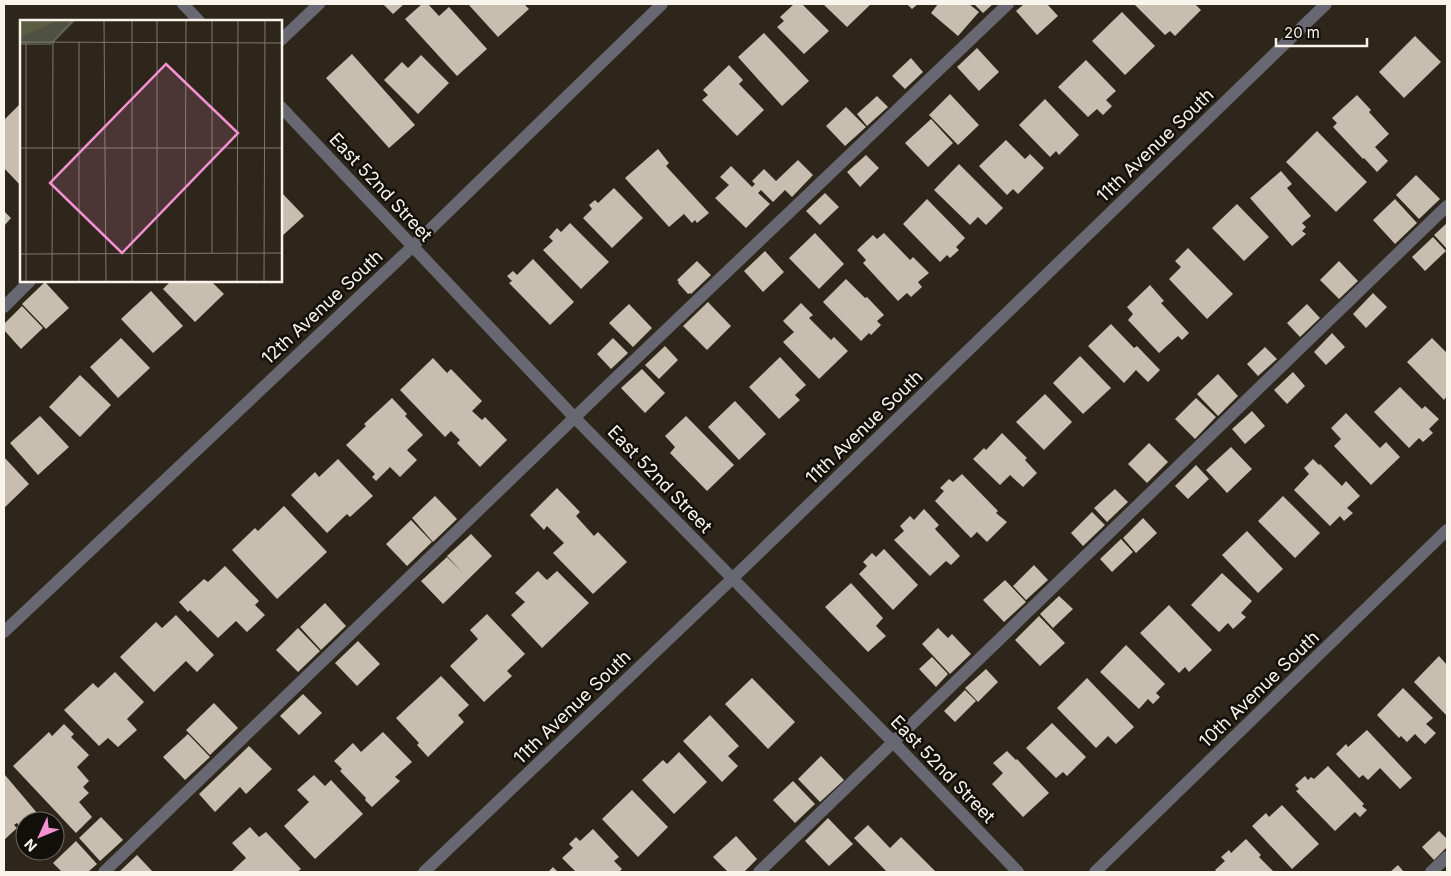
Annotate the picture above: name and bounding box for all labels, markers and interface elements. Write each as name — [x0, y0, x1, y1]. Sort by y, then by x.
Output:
scale bar — [1276, 15, 1367, 47]
inset map — [20, 20, 282, 282]
text: 20 m — [1284, 23, 1320, 42]
street label: 11th Avenue South — [1092, 84, 1218, 206]
street label: East 52nd Street — [325, 128, 437, 246]
street label: 12th Avenue South — [257, 246, 387, 368]
street label: 11th Avenue South — [801, 366, 927, 488]
street label: East 52nd Street — [604, 421, 717, 537]
street label: 10th Avenue South — [1195, 626, 1323, 752]
street label: 11th Avenue South — [509, 646, 635, 768]
street label: East 52nd Street — [887, 711, 1000, 827]
north arrow — [15, 811, 65, 861]
text: N — [20, 836, 40, 855]

